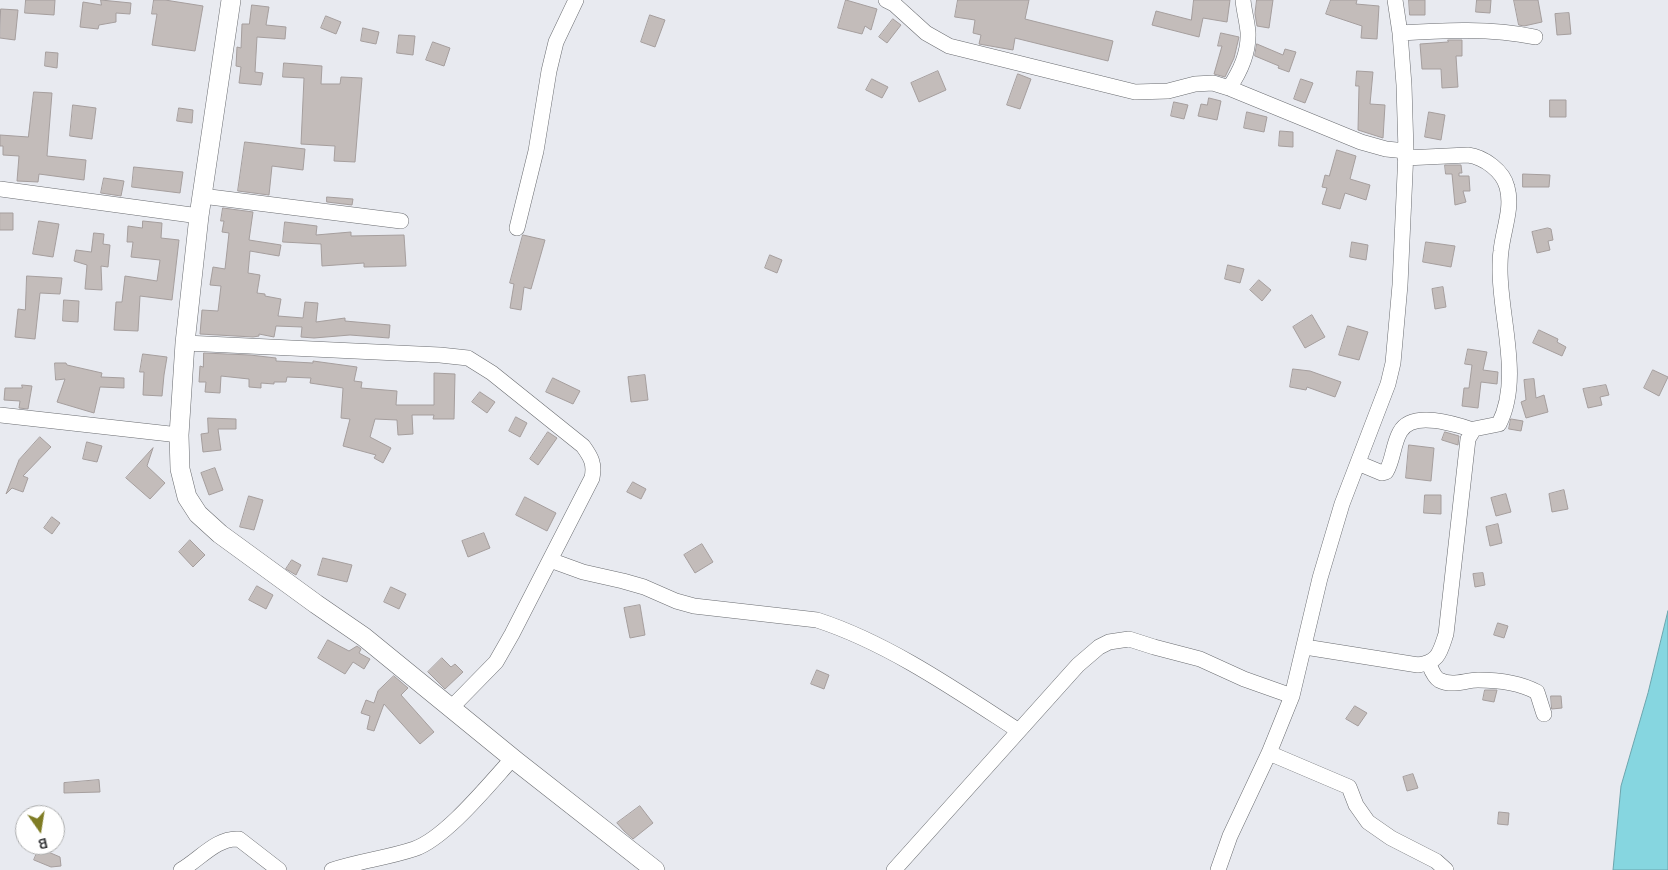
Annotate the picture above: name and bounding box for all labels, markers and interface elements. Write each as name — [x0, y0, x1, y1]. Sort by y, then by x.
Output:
north arrow — [15, 805, 65, 855]
text: B — [37, 835, 50, 853]

